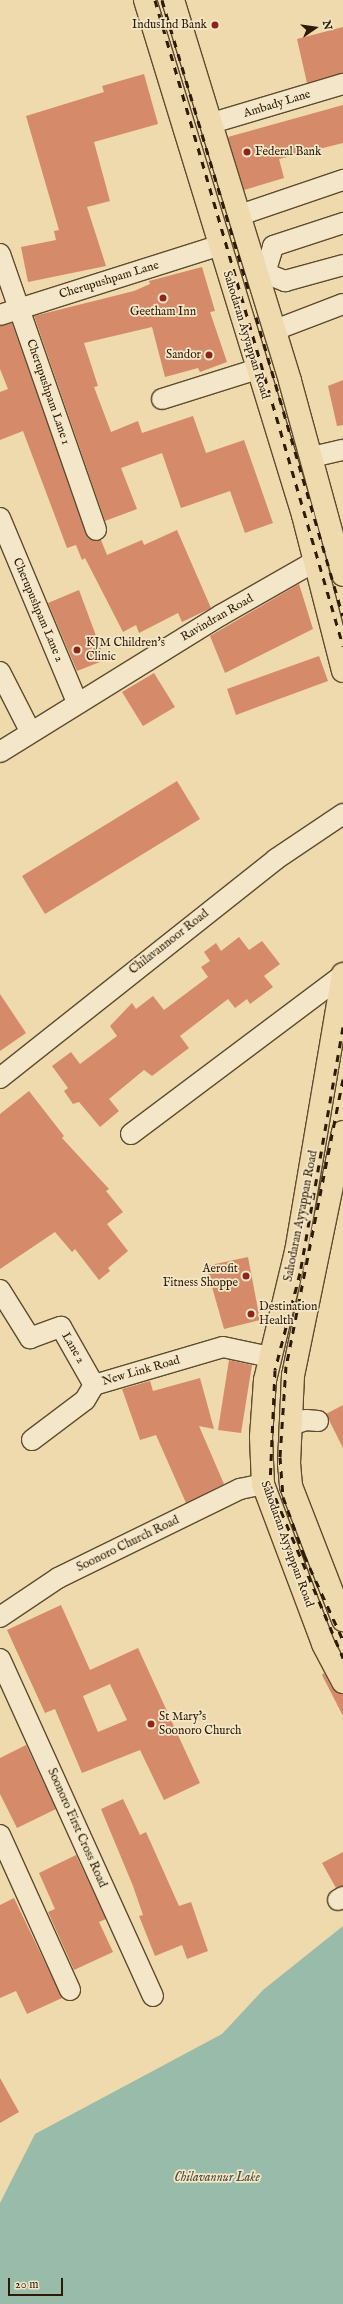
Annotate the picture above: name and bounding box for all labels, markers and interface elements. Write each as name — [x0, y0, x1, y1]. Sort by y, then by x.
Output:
north arrow — [295, 8, 335, 48]
place label: IndusInd Bank — [132, 18, 207, 32]
text: N — [319, 19, 335, 32]
marker: IndusInd Bank — [210, 20, 220, 30]
street label: Ambady Lane — [242, 87, 312, 121]
place label: Federal Bank — [255, 145, 321, 159]
marker: Federal Bank — [242, 147, 252, 157]
street label: Cherupushpam Lane — [57, 258, 161, 302]
street label: Sahodaran Ayyappan Road — [220, 269, 272, 401]
marker: Geetham Inn — [158, 293, 168, 303]
place label: Geetham Inn — [130, 305, 196, 319]
street label: Cherupushpam Lane 1 — [23, 337, 73, 447]
place label: Sandor — [166, 348, 201, 362]
marker: Sandor — [204, 350, 214, 360]
street label: Cherupushpam Lane 2 — [10, 556, 66, 664]
street label: Ravindran Road — [178, 591, 256, 645]
place label: KJM Children's Clinic — [86, 636, 165, 664]
marker: KJM Children's Clinic — [71, 644, 83, 656]
street label: Chilavannoor Road — [126, 907, 212, 977]
street label: Sahodaran Ayyappan Road — [281, 1149, 321, 1283]
place label: Aerofit Fitness Shoppe — [163, 1262, 238, 1290]
marker: Aerofit Fitness Shoppe — [241, 1271, 251, 1281]
place label: Destination Health — [259, 1300, 317, 1328]
marker: Destination Health — [246, 1309, 256, 1319]
street label: Lane 2 — [58, 1330, 88, 1366]
street label: New Link Road — [100, 1353, 182, 1389]
street label: Sahodaran Ayyappan Road — [257, 1479, 317, 1609]
street label: Soonoro Church Road — [74, 1513, 182, 1575]
place label: St Mary's Soonoro Church — [159, 1710, 241, 1738]
marker: St Mary's Soonoro Church — [146, 1719, 156, 1729]
street label: Soonoro First Cross Road — [44, 1766, 110, 1890]
water label: Chilavannur Lake — [174, 2170, 260, 2186]
scale bar — [10, 2270, 65, 2296]
text: 20 m — [15, 2277, 38, 2292]

